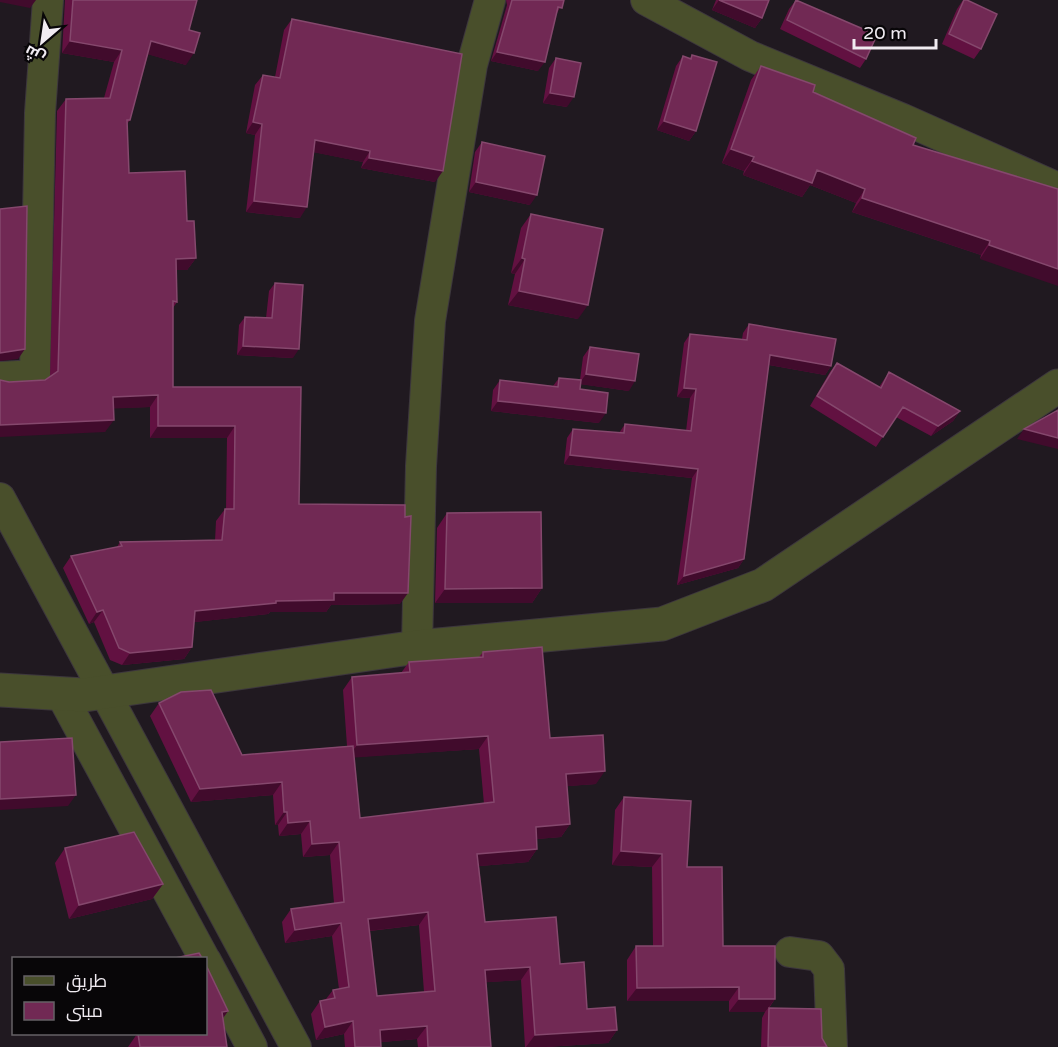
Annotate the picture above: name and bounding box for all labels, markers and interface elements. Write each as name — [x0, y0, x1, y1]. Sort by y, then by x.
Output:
north arrow — [12, 12, 72, 72]
scale bar — [854, 12, 936, 50]
text: 20 m — [863, 22, 907, 44]
text: ش — [21, 41, 49, 68]
legend — [12, 957, 207, 1035]
text: طريق — [66, 970, 107, 993]
text: مبنى — [66, 1000, 103, 1022]

